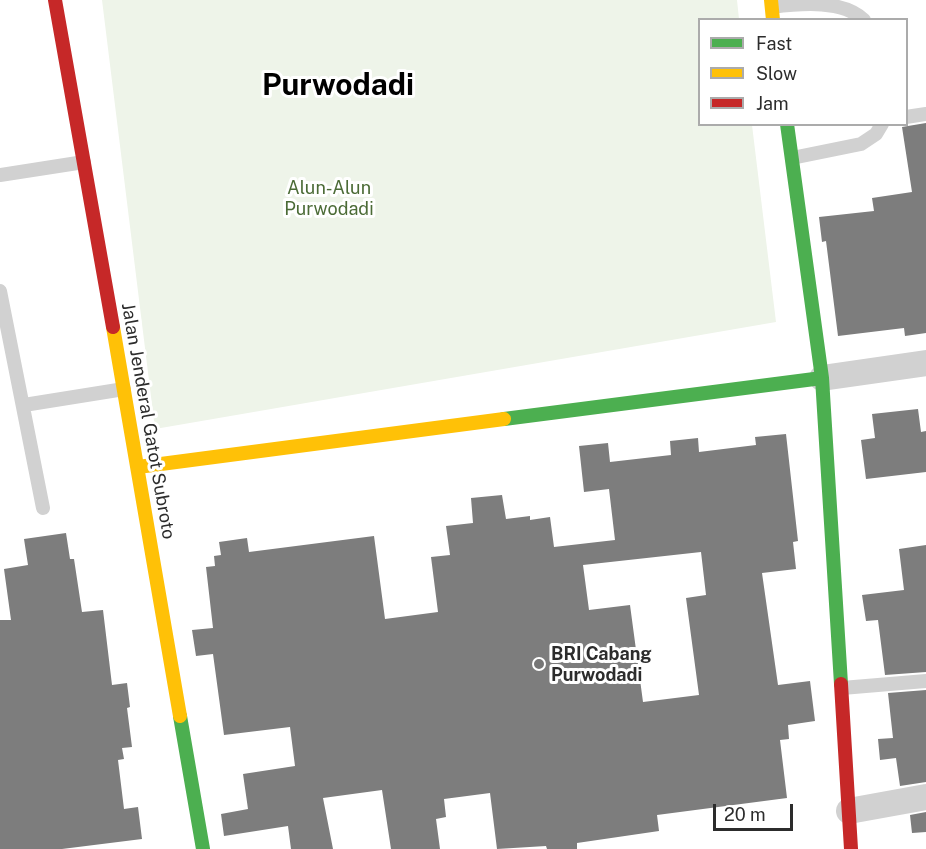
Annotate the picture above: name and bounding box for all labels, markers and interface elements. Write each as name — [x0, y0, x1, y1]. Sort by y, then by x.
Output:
legend — [698, 18, 908, 126]
text: Fast — [756, 33, 792, 54]
text: Slow — [756, 63, 797, 84]
district label: Purwodadi — [262, 68, 414, 104]
text: Jam — [756, 93, 789, 114]
park label: Alun-Alun Purwodadi — [284, 177, 374, 219]
street label: Jalan Jenderal Gatot Subroto — [117, 301, 179, 541]
place label: BRI Cabang Purwodadi — [551, 643, 652, 686]
marker: BRI Cabang Purwodadi — [532, 657, 546, 671]
scale bar — [716, 792, 796, 830]
text: 20 m — [724, 804, 766, 825]

